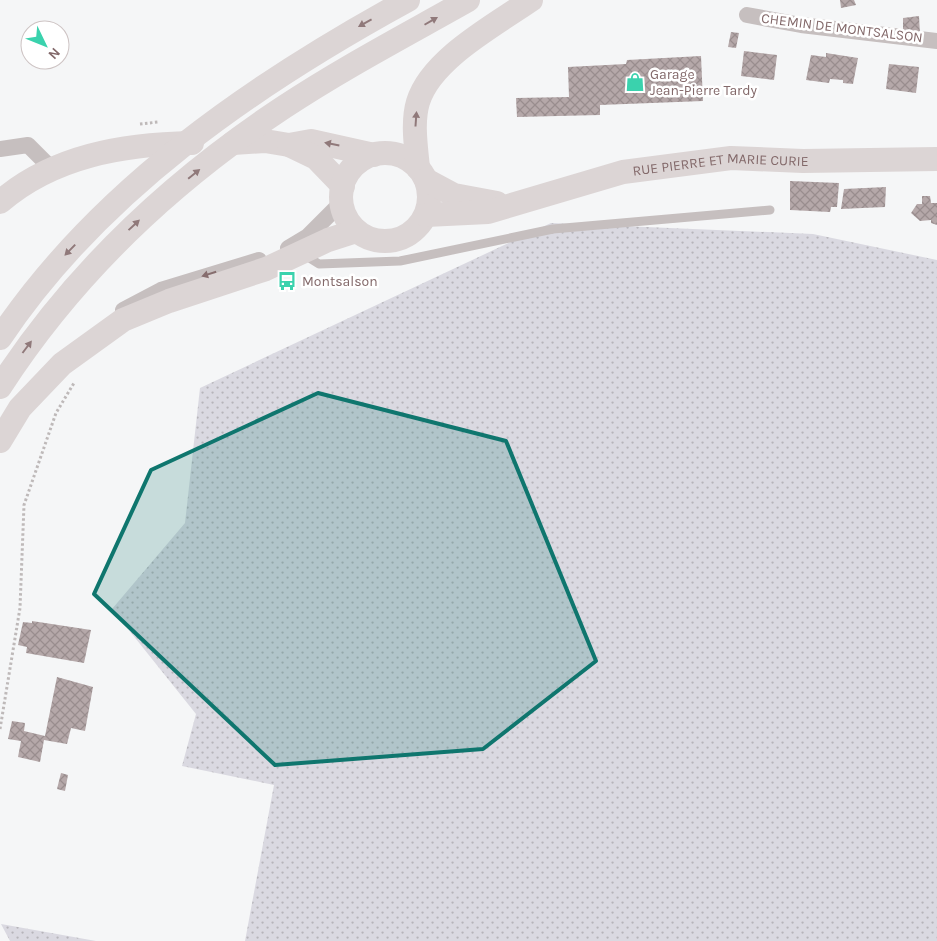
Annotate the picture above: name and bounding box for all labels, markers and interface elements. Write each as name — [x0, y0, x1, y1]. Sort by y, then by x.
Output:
street label: CHEMIN DE MONTSALSON — [760, 10, 924, 46]
one-way arrow — [425, 16, 438, 25]
one-way arrow — [358, 19, 372, 28]
north arrow — [20, 20, 70, 70]
text: N — [44, 44, 64, 63]
place label: Garage Jean-Pierre Tardy — [650, 66, 757, 99]
shop icon: Garage Jean-Pierre Tardy — [624, 71, 646, 93]
one-way arrow — [413, 111, 421, 127]
one-way arrow — [324, 140, 339, 148]
street label: RUE PIERRE ET MARIE CURIE — [632, 149, 809, 179]
one-way arrow — [187, 168, 200, 179]
one-way arrow — [128, 219, 140, 231]
one-way arrow — [64, 244, 76, 256]
bus stop icon: Montsalson — [276, 270, 298, 292]
one-way arrow — [202, 271, 217, 279]
place label: Montsalson — [302, 273, 378, 290]
one-way arrow — [22, 340, 32, 354]

